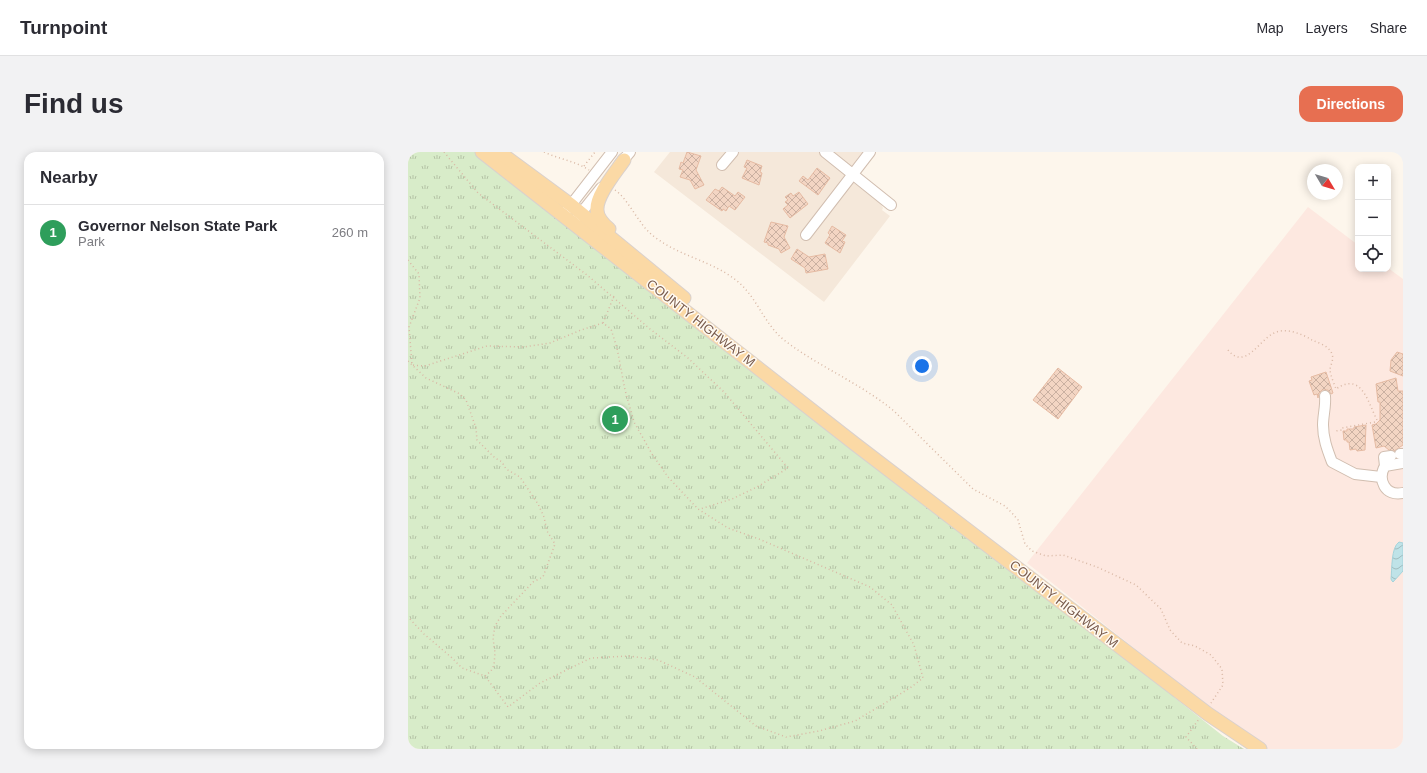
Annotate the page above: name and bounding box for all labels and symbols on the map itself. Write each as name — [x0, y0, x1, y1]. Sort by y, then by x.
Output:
north arrow — [1307, 164, 1343, 200]
street label: COUNTY HIGHWAY M — [644, 276, 758, 370]
your location — [912, 356, 932, 376]
pin: 1 — [602, 404, 628, 434]
street label: COUNTY HIGHWAY M — [1007, 557, 1121, 651]

